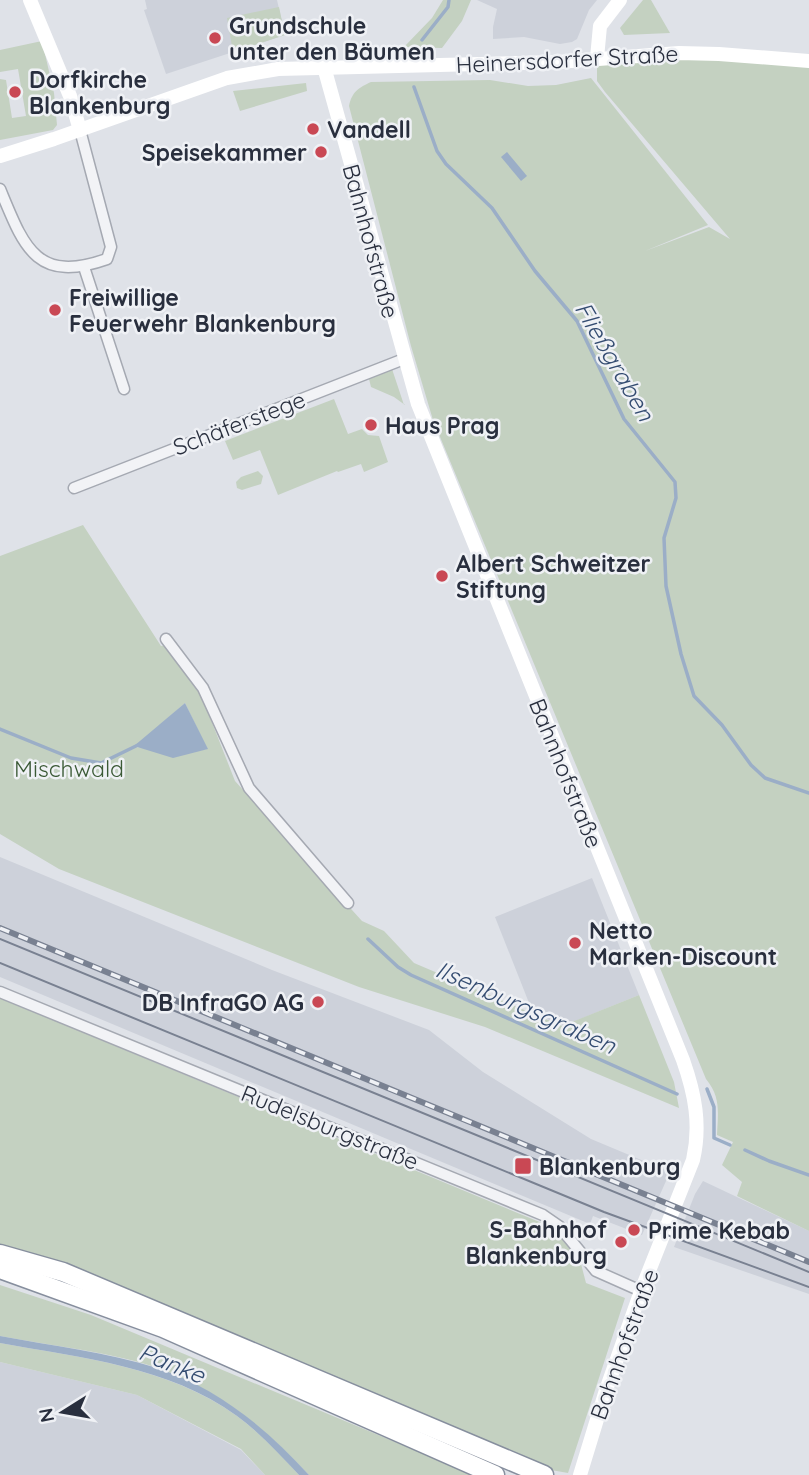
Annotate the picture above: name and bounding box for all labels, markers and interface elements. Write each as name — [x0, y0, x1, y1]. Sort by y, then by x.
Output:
place label: Grundschule unter den Bäumen — [229, 11, 435, 66]
marker: Grundschule unter den Bäumen — [207, 30, 223, 46]
street label: Heinersdorfer Straße — [455, 39, 679, 79]
place label: Dorfkirche Blankenburg — [29, 65, 170, 120]
marker: Dorfkirche Blankenburg — [7, 84, 23, 100]
place label: Vandell — [327, 115, 411, 144]
marker: Vandell — [305, 121, 321, 137]
place label: Speisekammer — [142, 138, 307, 167]
marker: Speisekammer — [313, 144, 329, 160]
street label: Bahnhofstraße — [336, 161, 406, 321]
place label: Freiwillige Feuerwehr Blankenburg — [69, 283, 336, 338]
water label: Fließgraben — [569, 296, 662, 427]
marker: Freiwillige Feuerwehr Blankenburg — [47, 302, 63, 318]
street label: Schäferstege — [169, 384, 309, 462]
place label: Haus Prag — [385, 411, 499, 440]
marker: Haus Prag — [363, 417, 379, 433]
place label: Albert Schweitzer Stiftung — [456, 549, 650, 604]
marker: Albert Schweitzer Stiftung — [434, 568, 450, 584]
street label: Bahnhofstraße — [523, 694, 609, 852]
park label: Mischwald — [14, 754, 124, 783]
place label: Netto Marken-Discount — [589, 916, 777, 971]
marker: Netto Marken-Discount — [567, 935, 583, 951]
water label: Ilsenburgsgraben — [431, 954, 622, 1061]
place label: DB InfraGO AG — [142, 988, 304, 1017]
marker: DB InfraGO AG — [310, 994, 326, 1010]
street label: Rudelsburgstraße — [237, 1078, 423, 1176]
place label: Blankenburg — [539, 1152, 680, 1181]
marker: Blankenburg — [513, 1156, 533, 1176]
place label: S-Bahnhof Blankenburg — [466, 1215, 607, 1270]
place label: Prime Kebab — [648, 1216, 790, 1245]
marker: Prime Kebab — [626, 1222, 642, 1238]
marker: S-Bahnhof Blankenburg — [613, 1234, 629, 1250]
street label: Bahnhofstraße — [583, 1265, 665, 1423]
water label: Panke — [135, 1336, 211, 1390]
north arrow — [28, 1377, 98, 1447]
text: N — [33, 1406, 59, 1424]

